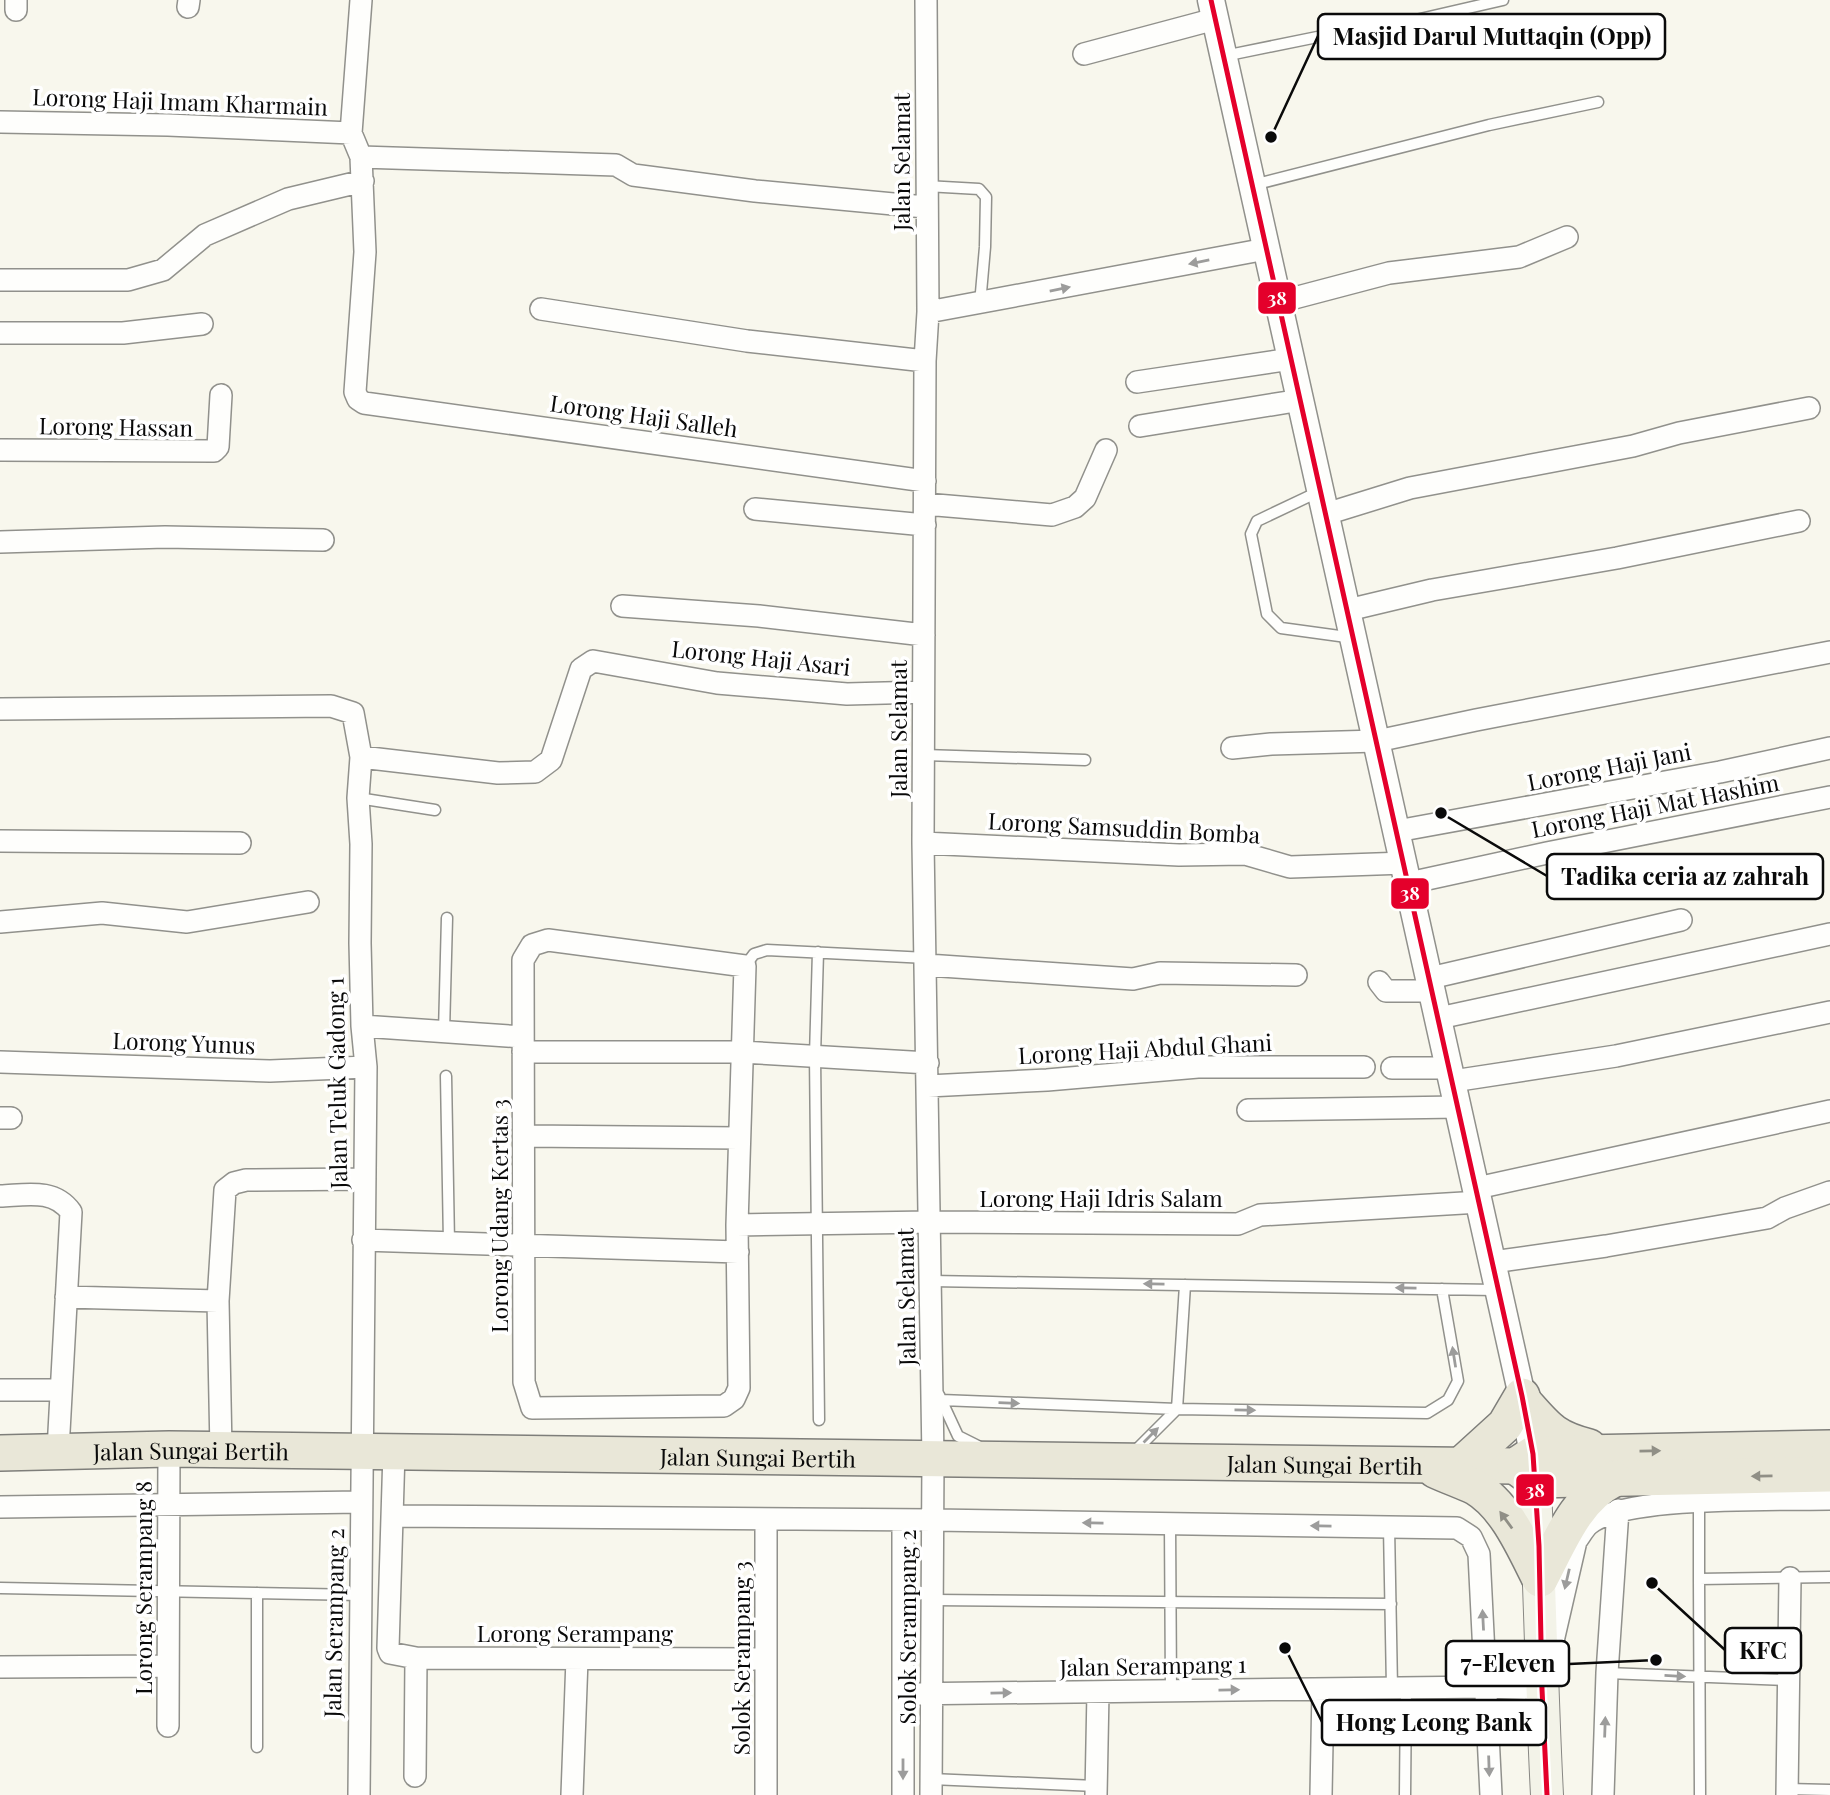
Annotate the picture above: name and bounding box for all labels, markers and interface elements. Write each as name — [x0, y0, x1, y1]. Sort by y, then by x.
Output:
callout: Masjid Darul Muttaqin (Opp) — [1318, 14, 1665, 59]
text: Masjid Darul Muttaqin (Opp) — [1333, 19, 1651, 51]
street label: Lorong Haji Imam Kharmain — [32, 80, 329, 122]
street label: Jalan Selamat — [885, 92, 916, 232]
one-way arrow — [1188, 257, 1210, 268]
line badge: 38 — [1257, 281, 1297, 315]
one-way arrow — [1049, 283, 1071, 294]
text: 38 — [1267, 284, 1287, 310]
street label: Lorong Haji Salleh — [548, 386, 740, 444]
street label: Lorong Hassan — [39, 409, 194, 443]
street label: Lorong Haji Asari — [670, 632, 852, 682]
street label: Jalan Selamat — [882, 659, 913, 799]
street label: Lorong Haji Jani — [1524, 735, 1694, 797]
street label: Lorong Haji Mat Hashim — [1528, 766, 1782, 844]
street label: Lorong Samsuddin Bomba — [987, 804, 1261, 850]
callout: Tadika ceria az zahrah — [1547, 854, 1823, 899]
text: Tadika ceria az zahrah — [1561, 859, 1809, 891]
line badge: 38 — [1390, 877, 1430, 910]
text: 38 — [1400, 879, 1420, 905]
street label: Jalan Teluk Gadong 1 — [319, 976, 353, 1190]
street label: Lorong Yunus — [112, 1024, 256, 1060]
street label: Lorong Haji Abdul Ghani — [1017, 1026, 1273, 1070]
street label: Lorong Udang Kertas 3 — [483, 1099, 514, 1333]
street label: Lorong Haji Idris Salam — [979, 1182, 1223, 1213]
street label: Jalan Selamat — [888, 1227, 922, 1367]
one-way arrow — [1143, 1279, 1165, 1290]
one-way arrow — [1395, 1283, 1417, 1294]
one-way arrow — [1448, 1346, 1459, 1368]
one-way arrow — [999, 1397, 1021, 1408]
one-way arrow — [1234, 1404, 1256, 1416]
one-way arrow — [1143, 1427, 1159, 1443]
street label: Jalan Sungai Bertih — [92, 1433, 290, 1466]
street label: Jalan Sungai Bertih — [659, 1440, 856, 1473]
one-way arrow — [1639, 1445, 1661, 1457]
street label: Jalan Sungai Bertih — [1226, 1447, 1423, 1480]
one-way arrow — [1751, 1470, 1773, 1482]
line badge: 38 — [1515, 1473, 1555, 1507]
text: 38 — [1525, 1476, 1545, 1502]
street label: Lorong Serampang 8 — [127, 1481, 158, 1695]
one-way arrow — [1499, 1511, 1513, 1529]
one-way arrow — [1082, 1517, 1104, 1529]
one-way arrow — [1310, 1520, 1332, 1532]
street label: Jalan Serampang 2 — [316, 1528, 350, 1719]
street label: Solok Serampang 2 — [891, 1530, 922, 1725]
street label: Solok Serampang 3 — [725, 1561, 756, 1755]
one-way arrow — [1561, 1568, 1572, 1590]
one-way arrow — [1477, 1609, 1488, 1631]
street label: Lorong Serampang — [477, 1617, 673, 1648]
callout: KFC — [1725, 1628, 1801, 1673]
text: KFC — [1739, 1633, 1787, 1665]
callout: 7-Eleven — [1446, 1641, 1569, 1686]
text: 7-Eleven — [1461, 1646, 1556, 1678]
street label: Jalan Serampang 1 — [1058, 1648, 1247, 1682]
one-way arrow — [1664, 1671, 1686, 1682]
one-way arrow — [1218, 1684, 1240, 1696]
one-way arrow — [990, 1687, 1012, 1699]
callout: Hong Leong Bank — [1322, 1700, 1546, 1745]
text: Hong Leong Bank — [1336, 1705, 1533, 1737]
one-way arrow — [1599, 1716, 1611, 1738]
one-way arrow — [1484, 1755, 1495, 1777]
one-way arrow — [897, 1758, 909, 1780]

